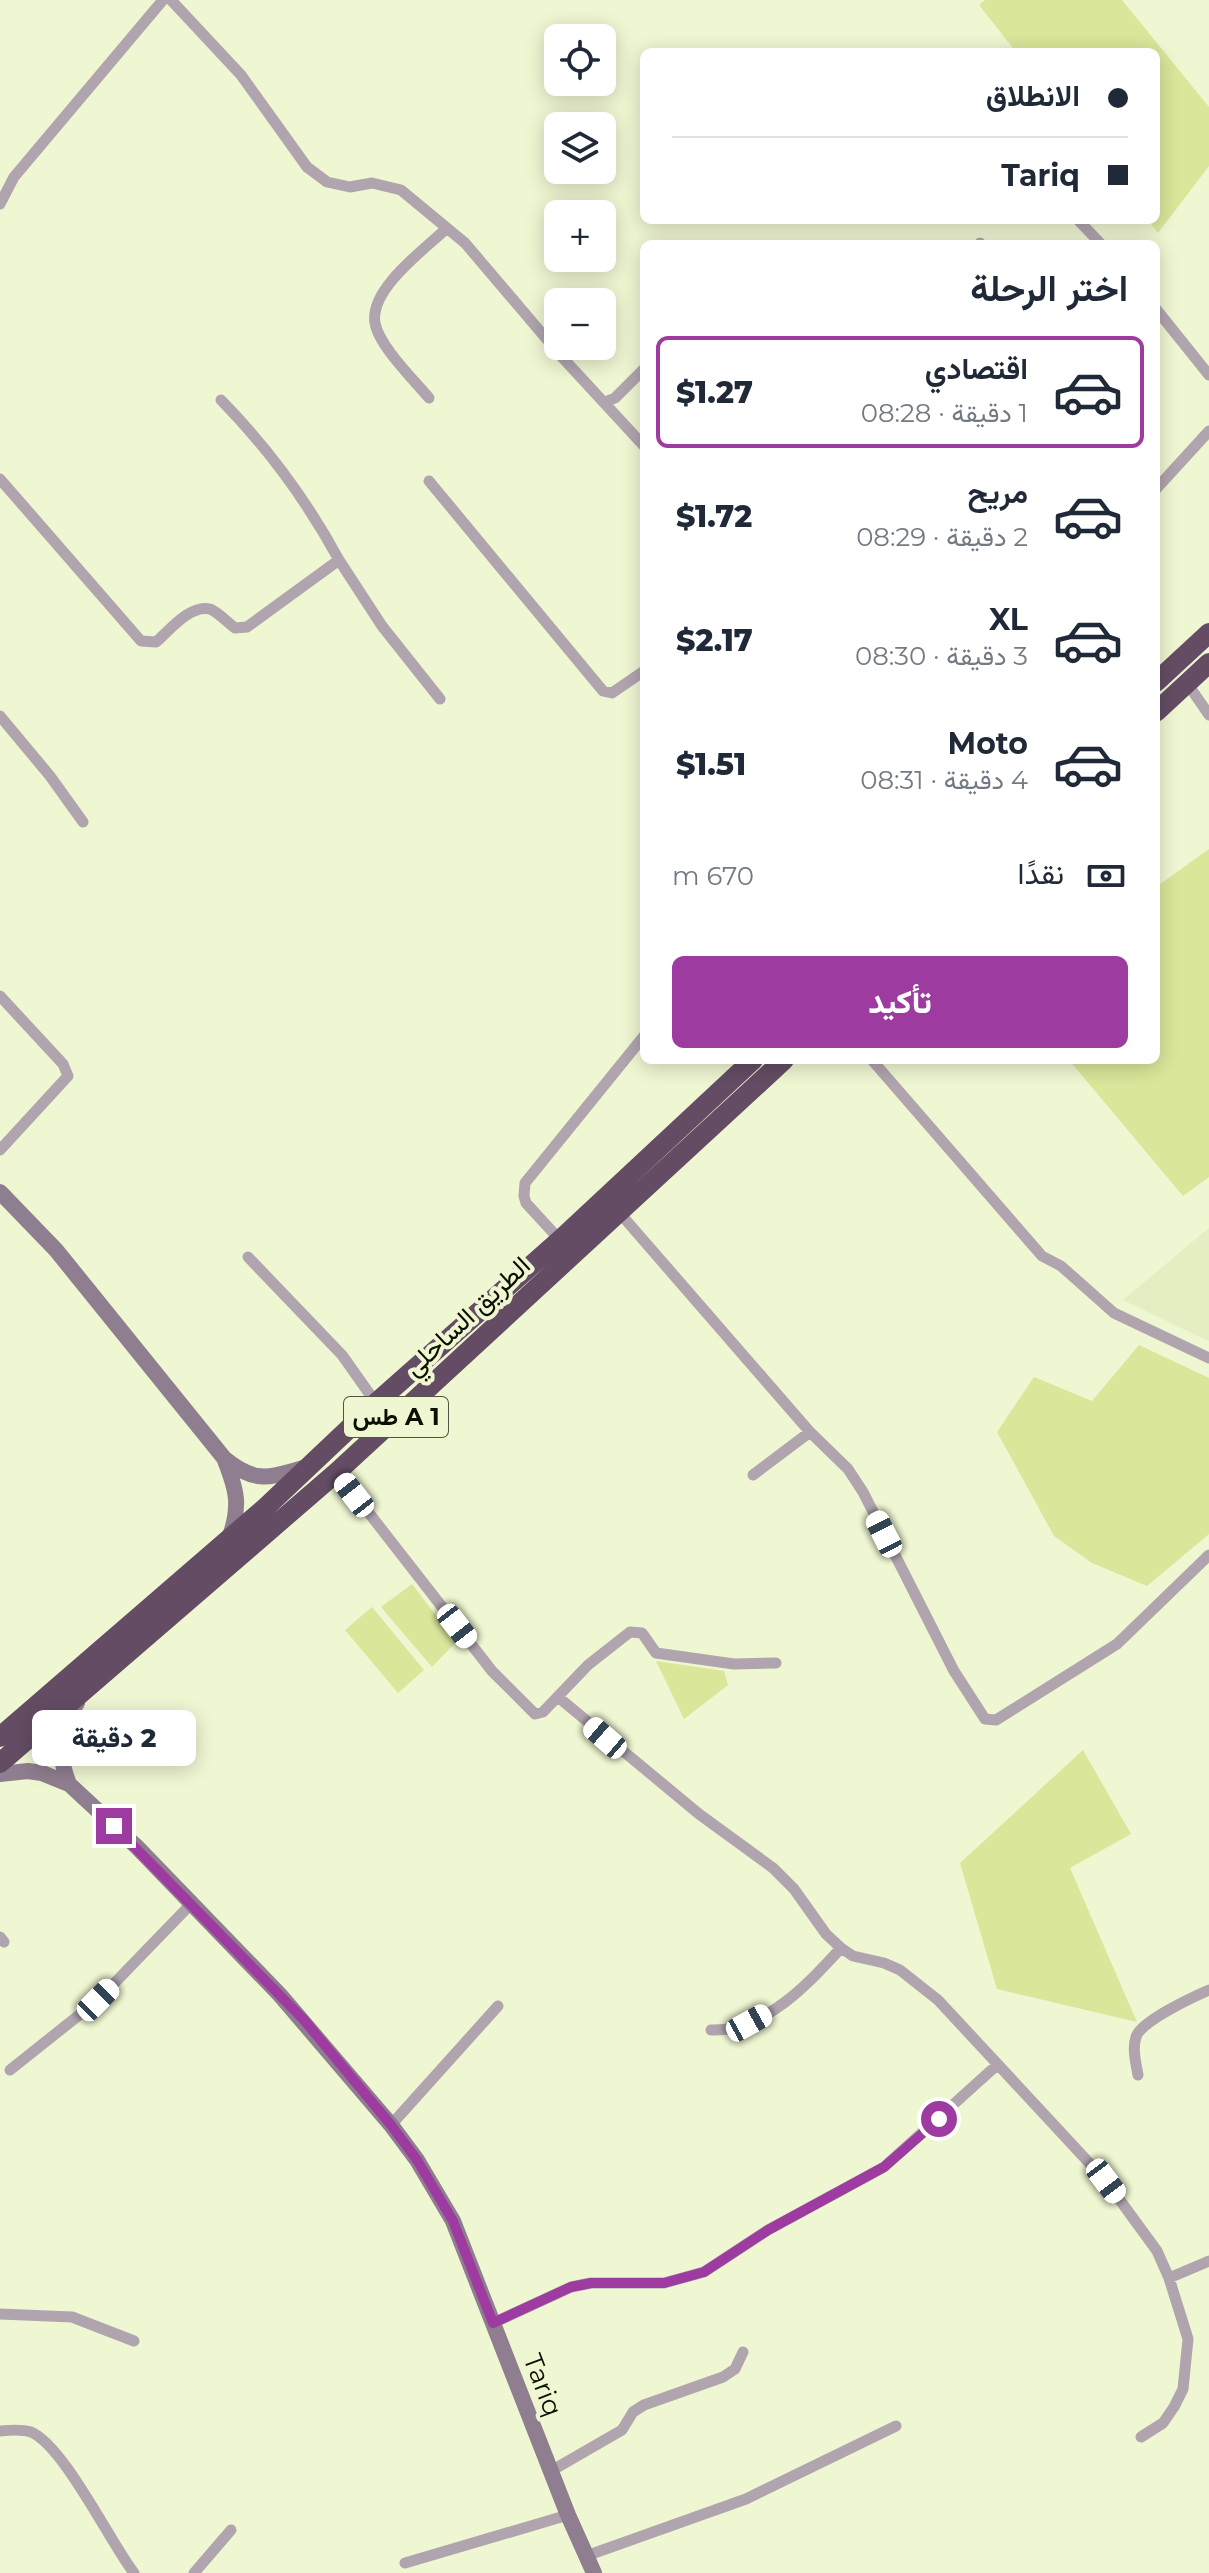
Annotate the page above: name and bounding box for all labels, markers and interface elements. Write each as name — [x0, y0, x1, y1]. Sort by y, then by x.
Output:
map controls — [544, 24, 616, 360]
button: locate — [544, 24, 616, 96]
text: الانطلاق — [986, 77, 1080, 114]
button: layers — [544, 112, 616, 184]
text: Tariq — [1001, 157, 1080, 194]
button: + — [544, 200, 616, 272]
text: اختر الرحلة — [970, 266, 1128, 310]
button: − — [544, 288, 616, 360]
text: اقتصادي — [925, 350, 1028, 387]
icon: car — [1052, 356, 1124, 428]
text: $1.27 — [676, 374, 753, 411]
text: 1 دقيقة · 08:28 — [861, 397, 1028, 429]
text: مريح — [968, 474, 1028, 511]
icon: car — [1052, 480, 1124, 552]
text: $1.72 — [676, 498, 752, 535]
text: 2 دقيقة · 08:29 — [856, 521, 1028, 553]
text: XL — [989, 601, 1028, 638]
icon: car — [1052, 604, 1124, 676]
text: $2.17 — [676, 622, 753, 659]
text: 3 دقيقة · 08:30 — [855, 640, 1028, 672]
text: Moto — [948, 725, 1028, 762]
icon: car — [1052, 728, 1124, 800]
text: $1.51 — [676, 746, 746, 783]
text: 4 دقيقة · 08:31 — [860, 764, 1028, 796]
icon: cash — [1084, 854, 1128, 898]
text: نقدًا — [1018, 855, 1064, 892]
text: 670 m — [672, 860, 754, 892]
button: تأكيد — [672, 956, 1128, 1048]
street label: الطريق الساحلي — [397, 1249, 540, 1386]
road number: طس A 1 — [344, 1397, 448, 1437]
car — [330, 1469, 378, 1521]
car — [862, 1507, 906, 1561]
car — [433, 1600, 481, 1652]
callout: 2 دقيقة — [32, 1710, 196, 1766]
car — [579, 1713, 631, 1763]
text: 2 دقيقة — [72, 1722, 156, 1754]
route end — [96, 1808, 132, 1844]
car — [73, 1975, 123, 2025]
car — [722, 2001, 776, 2045]
route start — [921, 2101, 957, 2137]
car — [1082, 2155, 1130, 2207]
street label: Tariq — [517, 2349, 569, 2421]

